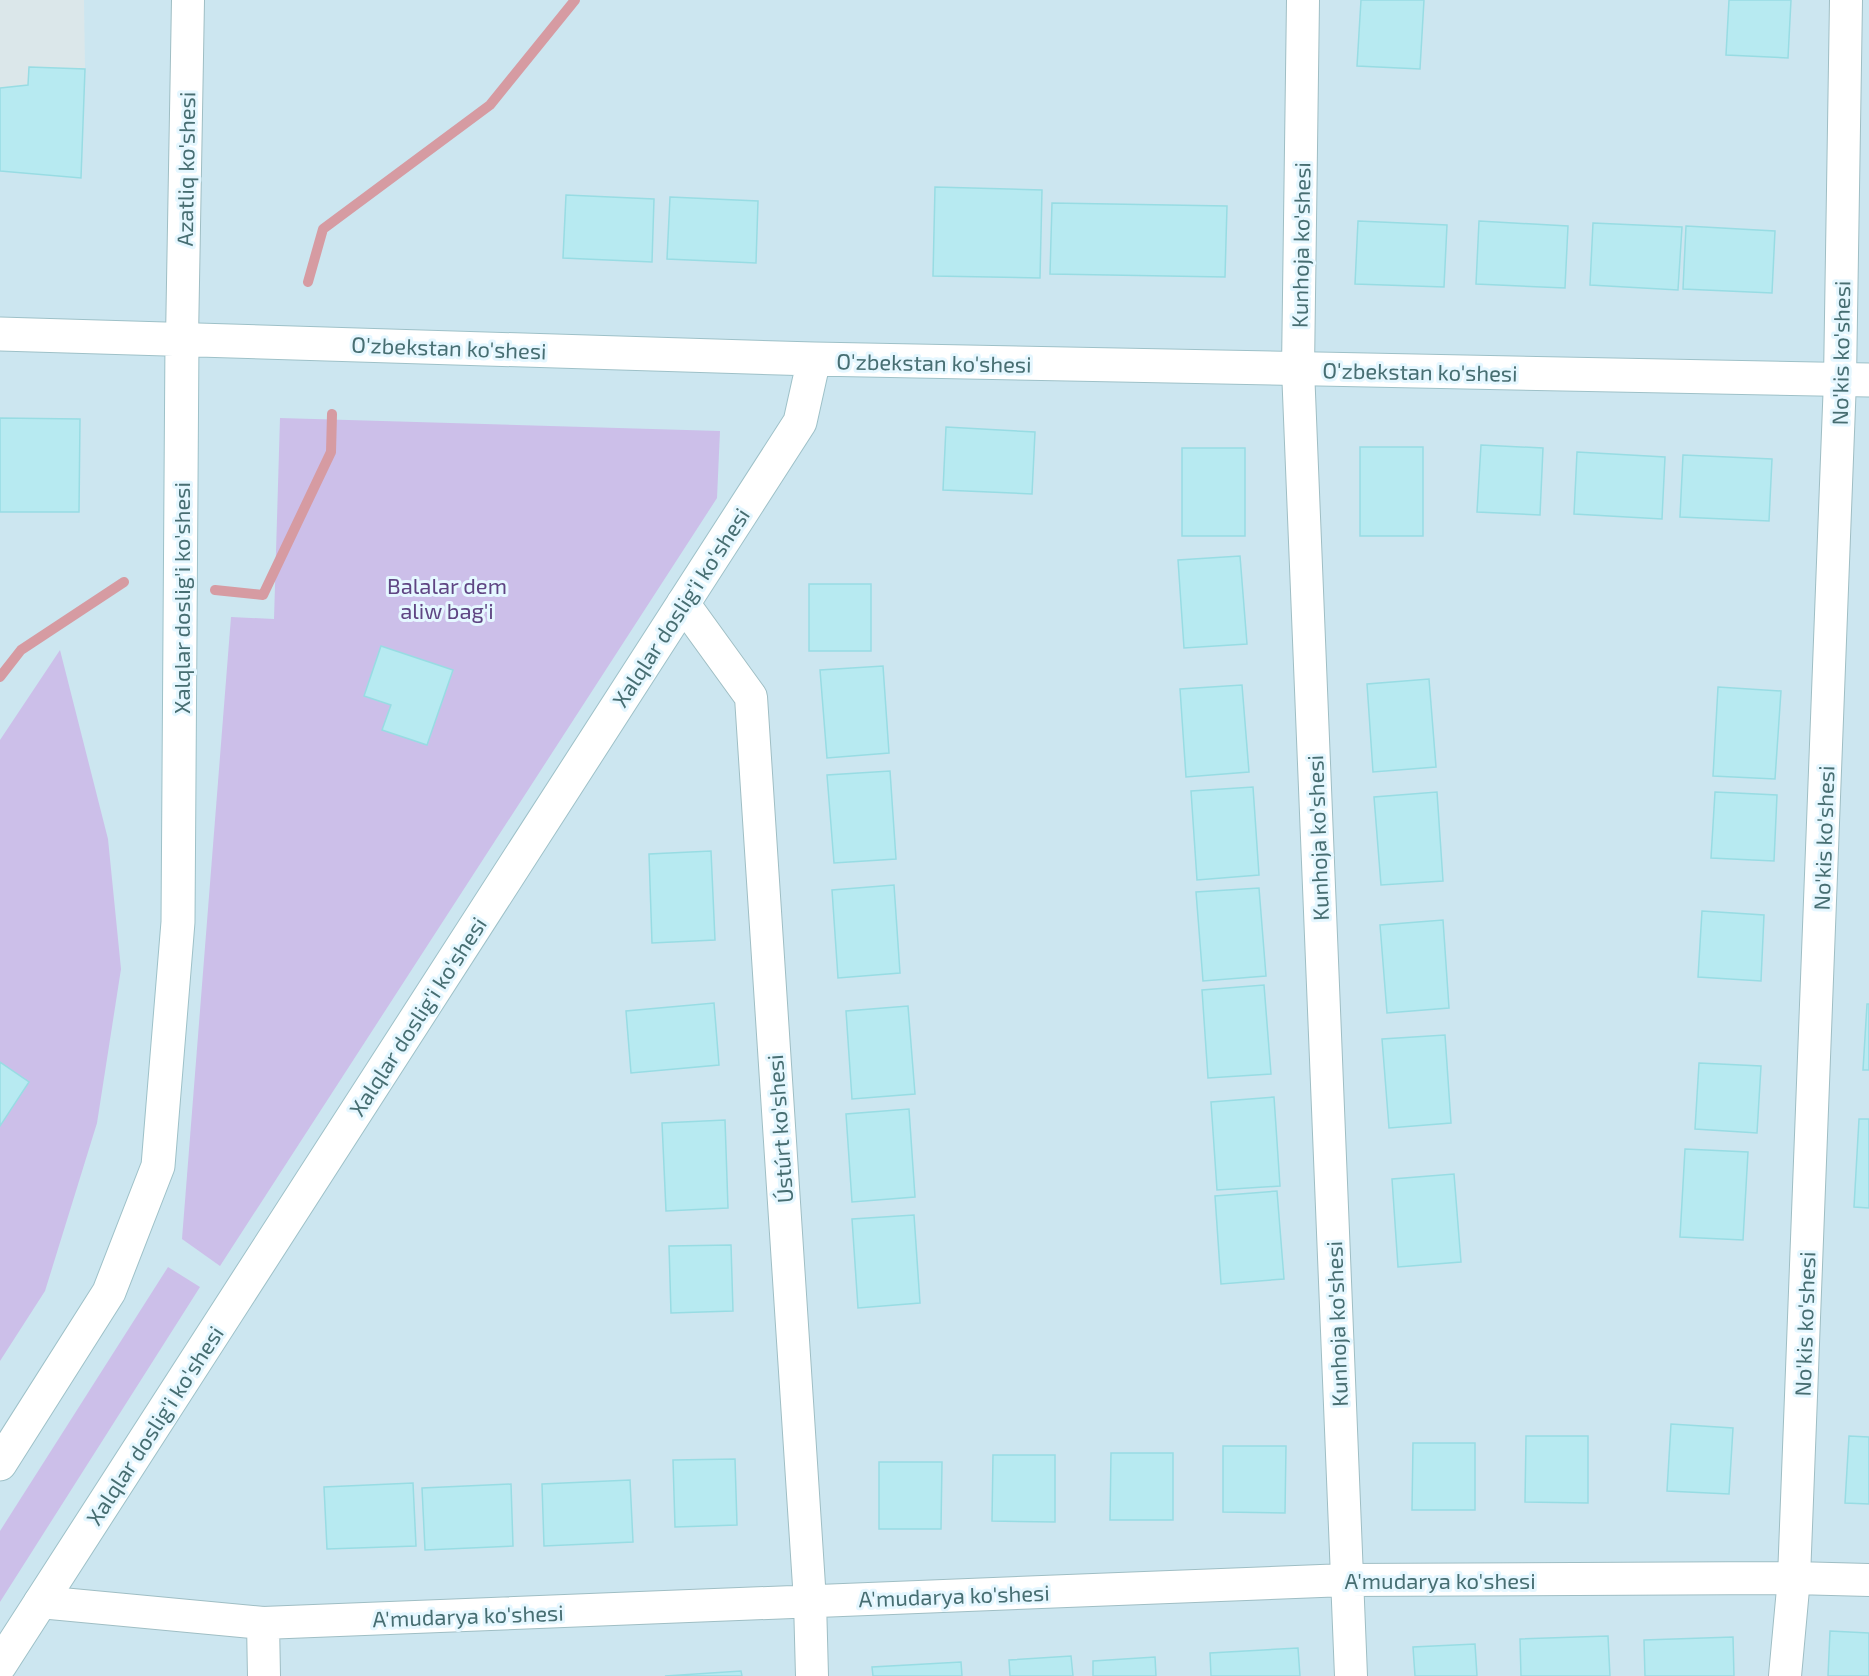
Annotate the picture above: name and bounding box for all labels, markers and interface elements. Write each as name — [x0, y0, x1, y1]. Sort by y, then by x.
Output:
street label: Azatliq ko'shesi — [171, 91, 199, 247]
street label: Kunhoja ko'shesi — [1286, 162, 1315, 328]
street label: No'kis ko'shesi — [1826, 280, 1854, 426]
street label: O'zbekstan ko'shesi — [351, 331, 547, 363]
street label: O'zbekstan ko'shesi — [836, 347, 1032, 377]
street label: O'zbekstan ko'shesi — [1322, 356, 1518, 386]
street label: Xalqlar doslig'i ko'shesi — [168, 482, 194, 714]
street label: Xalqlar doslig'i ko'shesi — [606, 503, 754, 711]
park label: Balalar dem aliw bag'i — [387, 572, 507, 623]
street label: Kunhoja ko'shesi — [1301, 755, 1334, 921]
street label: No'kis ko'shesi — [1807, 765, 1839, 911]
street label: Xalqlar doslig'i ko'shesi — [343, 912, 491, 1120]
street label: Ústúrt ko'shesi — [761, 1054, 797, 1204]
street label: Kunhoja ko'shesi — [1320, 1241, 1353, 1407]
street label: No'kis ko'shesi — [1788, 1251, 1820, 1397]
street label: Xalqlar doslig'i ko'shesi — [80, 1321, 228, 1529]
street label: A'mudarya ko'shesi — [1344, 1567, 1536, 1593]
street label: A'mudarya ko'shesi — [858, 1579, 1050, 1611]
street label: A'mudarya ko'shesi — [372, 1599, 564, 1631]

